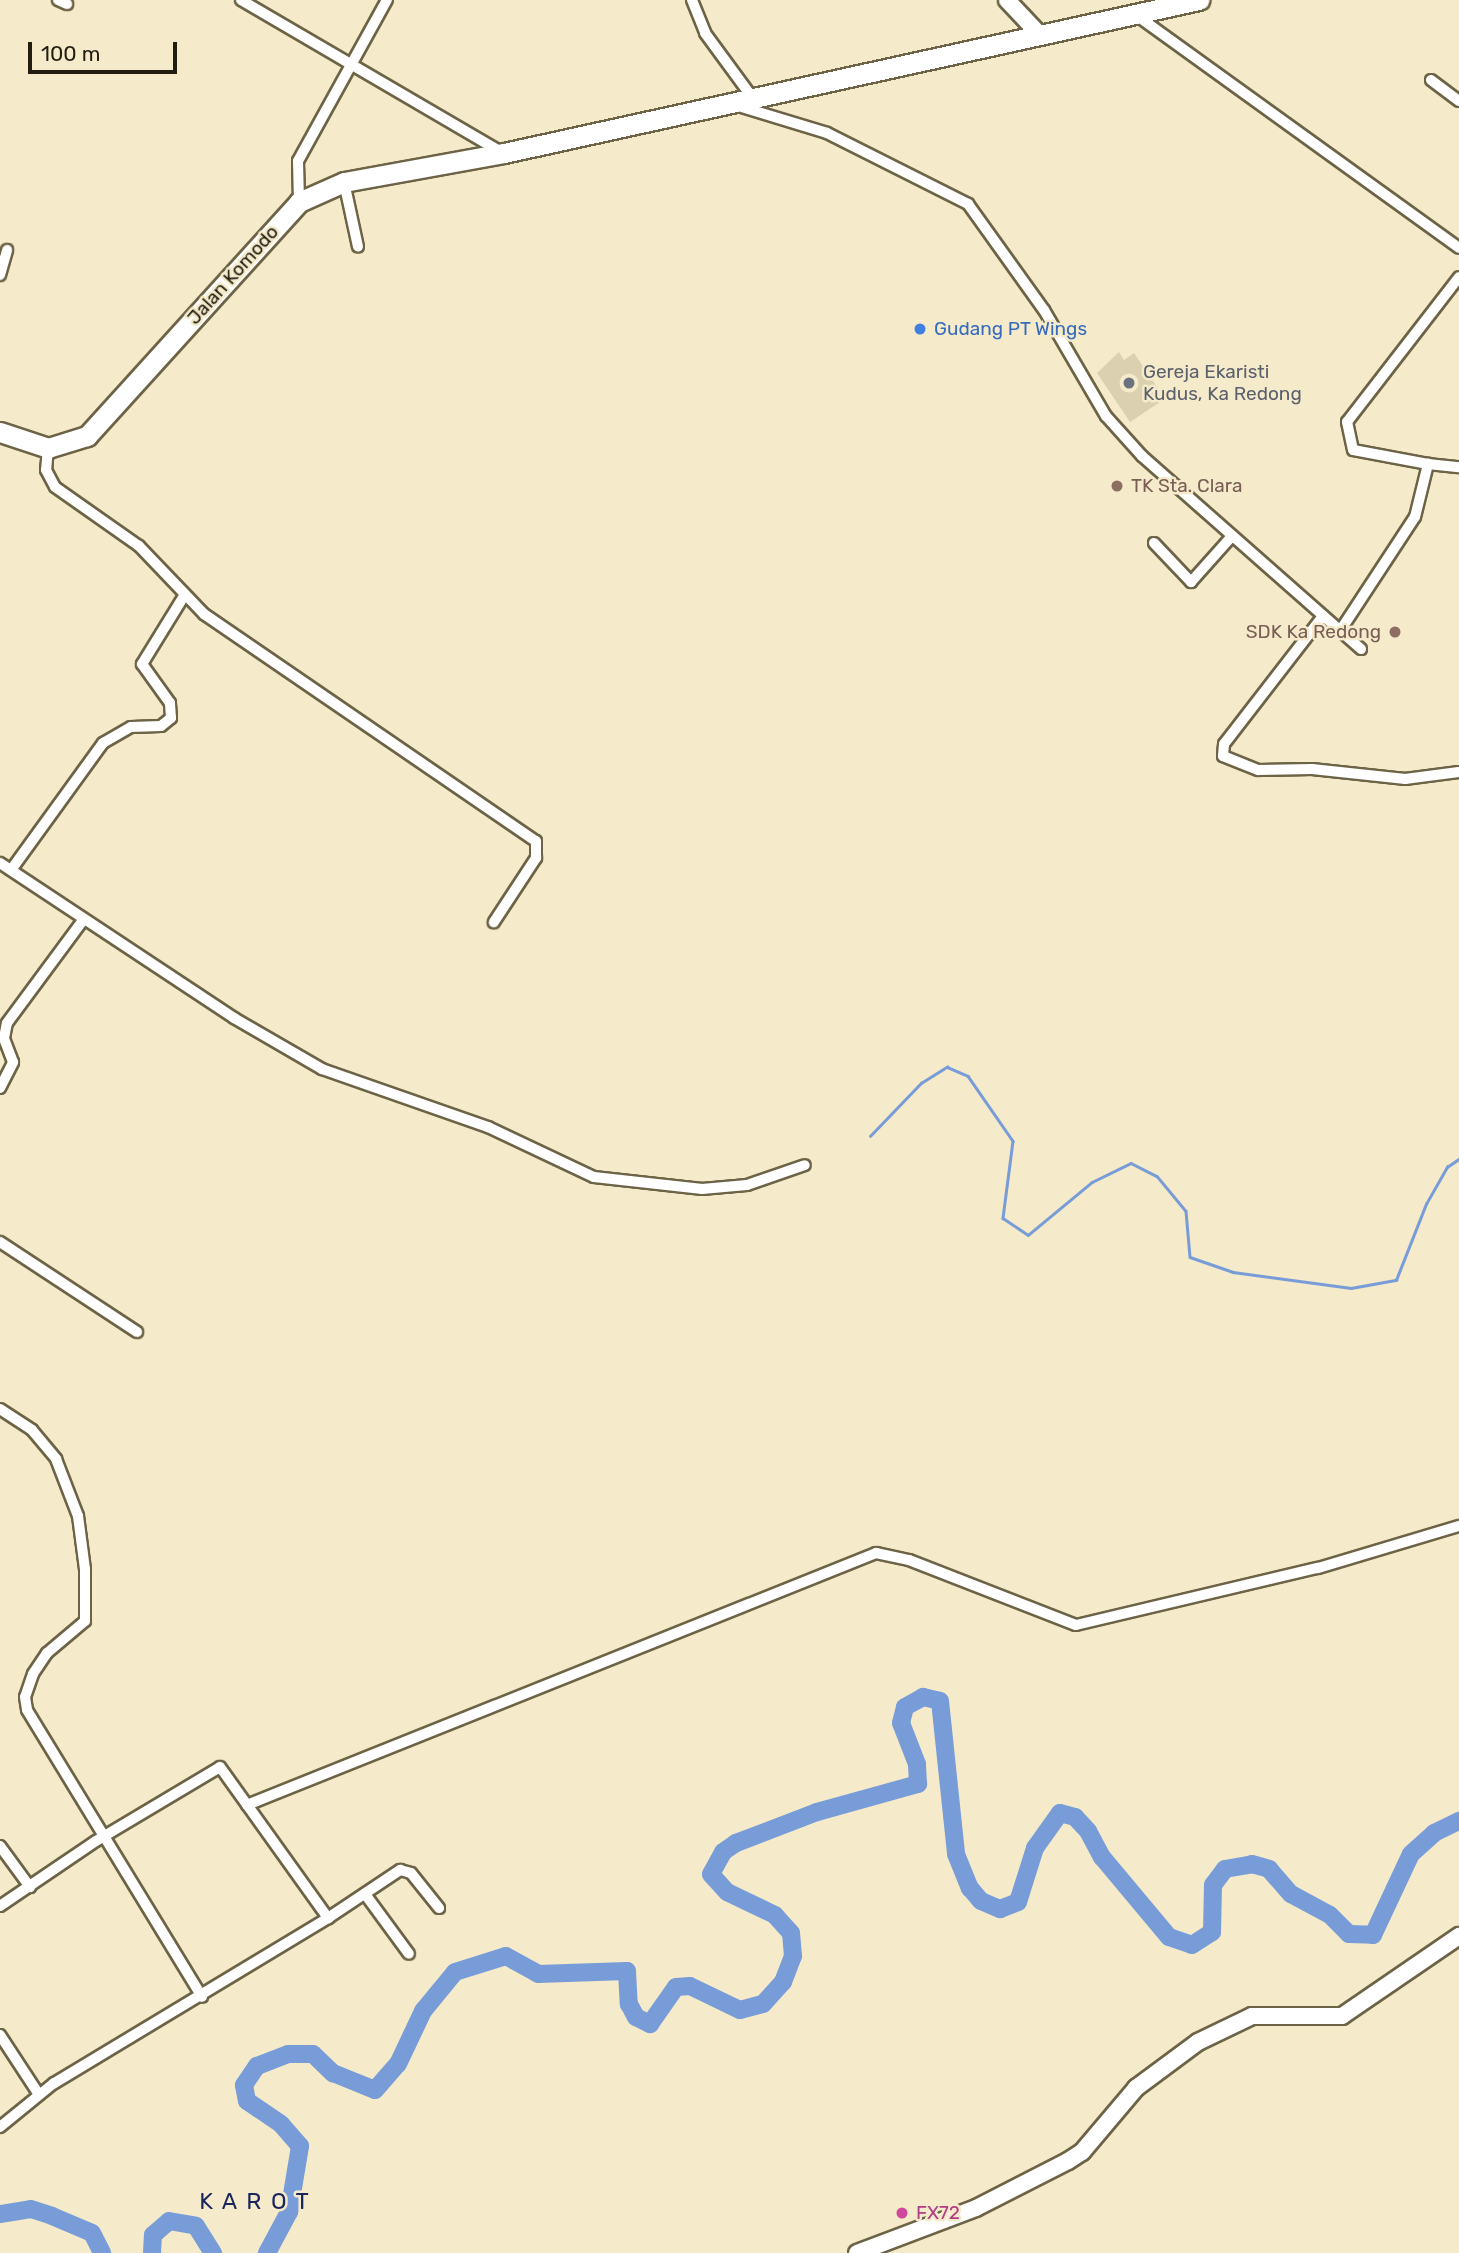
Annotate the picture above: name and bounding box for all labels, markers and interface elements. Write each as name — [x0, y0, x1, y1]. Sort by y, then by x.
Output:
scale bar — [32, 28, 180, 72]
text: 100 m — [41, 41, 100, 66]
street label: Jalan Komodo — [183, 221, 283, 329]
place label: Gudang PT Wings — [934, 318, 1088, 340]
marker: Gudang PT Wings — [912, 321, 928, 337]
place label: Gereja Ekaristi Kudus, Ka Redong — [1143, 361, 1302, 405]
marker: Gereja Ekaristi Kudus, Ka Redong — [1121, 375, 1137, 391]
place label: TK Sta. Clara — [1131, 475, 1243, 497]
marker: TK Sta. Clara — [1109, 478, 1125, 494]
place label: SDK Ka Redong — [1246, 621, 1381, 643]
marker: SDK Ka Redong — [1387, 624, 1403, 640]
district label: K A R O T — [199, 2187, 311, 2215]
place label: FX72 — [916, 2202, 960, 2224]
marker: FX72 — [894, 2205, 910, 2221]

